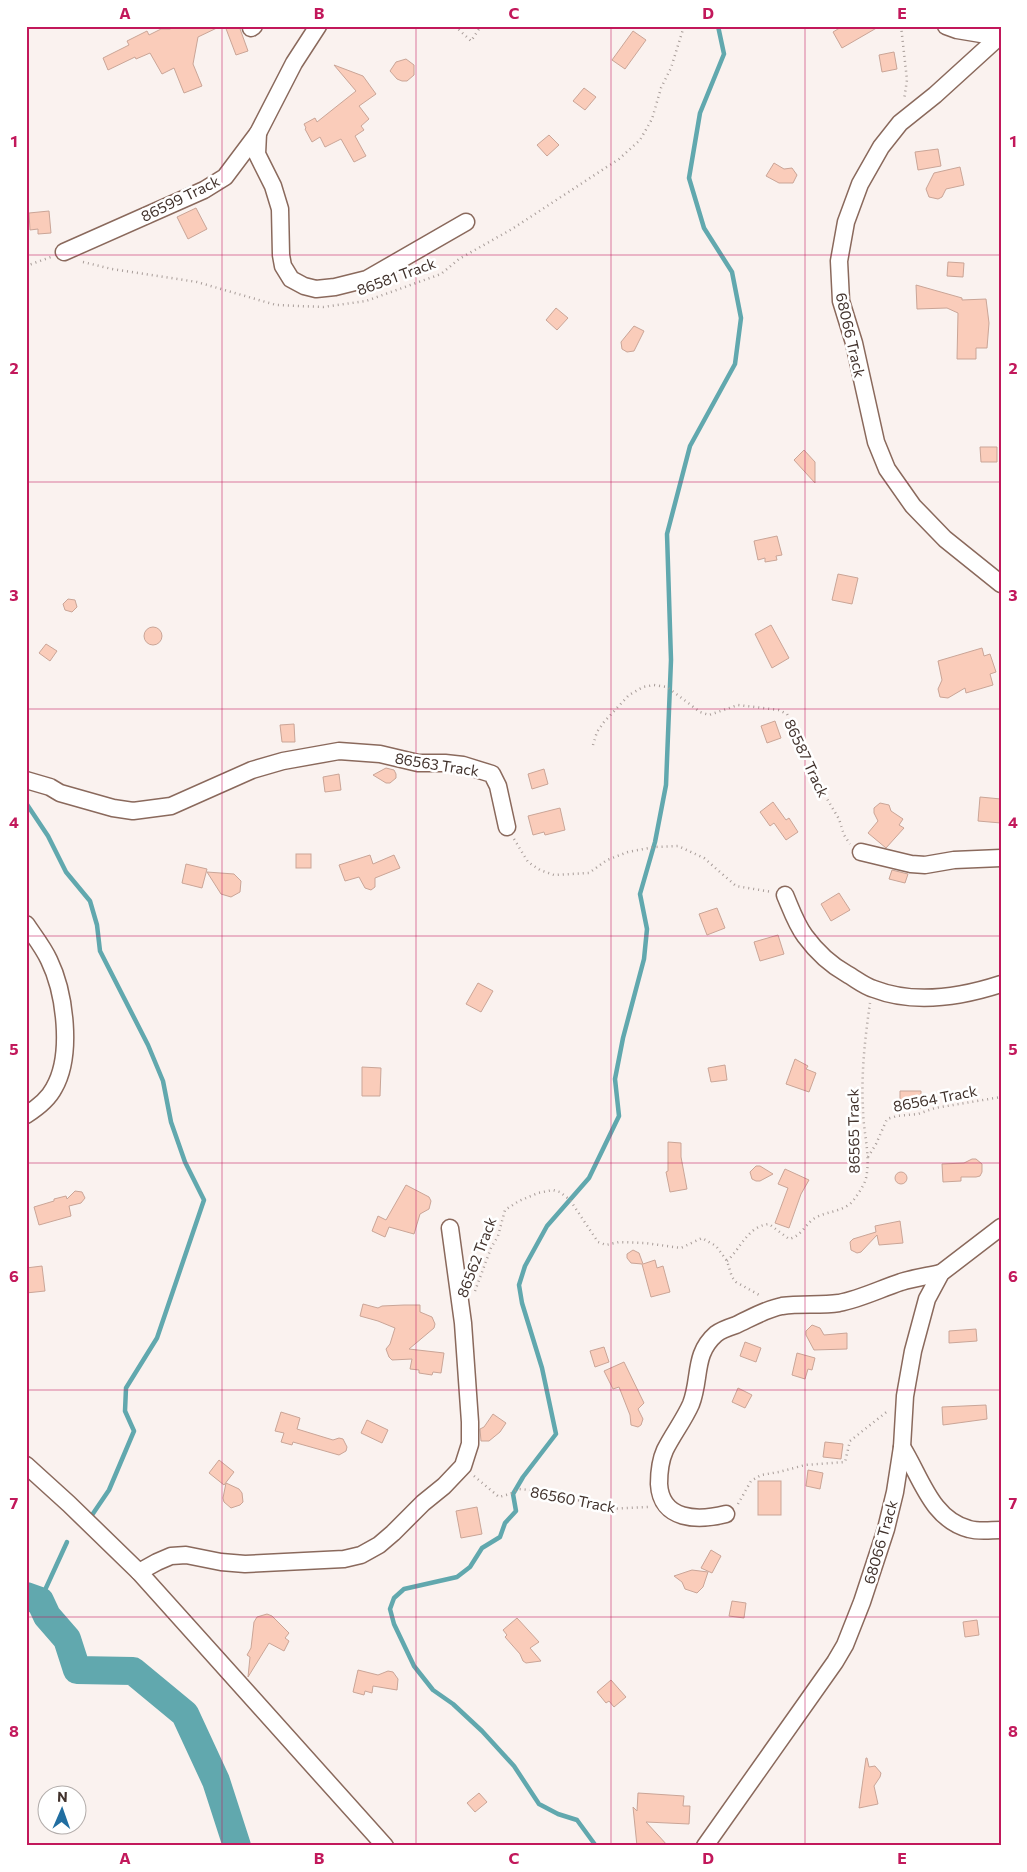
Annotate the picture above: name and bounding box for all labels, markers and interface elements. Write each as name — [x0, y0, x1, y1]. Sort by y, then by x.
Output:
text: A — [119, 3, 131, 22]
text: B — [314, 3, 325, 22]
text: C — [509, 3, 520, 22]
text: D — [702, 3, 714, 22]
text: E — [897, 3, 907, 22]
text: 1 — [10, 131, 18, 150]
text: 1 — [1009, 131, 1017, 150]
street label: 86599 Track — [138, 171, 222, 225]
street label: 86581 Track — [354, 253, 438, 299]
street label: 68066 Track — [832, 291, 870, 379]
text: 2 — [9, 358, 19, 377]
text: 2 — [1008, 358, 1018, 377]
text: 3 — [9, 585, 19, 604]
text: 3 — [1008, 585, 1018, 604]
street label: 86587 Track — [781, 716, 833, 800]
street label: 86563 Track — [394, 748, 480, 780]
text: 4 — [9, 812, 19, 831]
text: 4 — [1008, 812, 1018, 831]
text: 5 — [9, 1039, 19, 1058]
text: 5 — [1008, 1039, 1018, 1058]
street label: 86564 Track — [891, 1081, 979, 1115]
street label: 86565 Track — [843, 1088, 863, 1174]
street label: 86562 Track — [452, 1214, 500, 1300]
text: 6 — [9, 1266, 19, 1285]
text: 6 — [1008, 1266, 1018, 1285]
street label: 86560 Track — [529, 1482, 617, 1516]
text: 7 — [10, 1493, 19, 1512]
text: 7 — [1009, 1493, 1018, 1512]
street label: 68066 Track — [859, 1498, 901, 1586]
text: 8 — [9, 1721, 19, 1740]
text: 8 — [1008, 1721, 1018, 1740]
north arrow — [38, 1784, 88, 1834]
text: N — [57, 1788, 68, 1805]
text: A — [119, 1848, 131, 1867]
text: B — [314, 1848, 325, 1867]
text: C — [509, 1848, 520, 1867]
text: D — [702, 1848, 714, 1867]
text: E — [897, 1848, 907, 1867]

